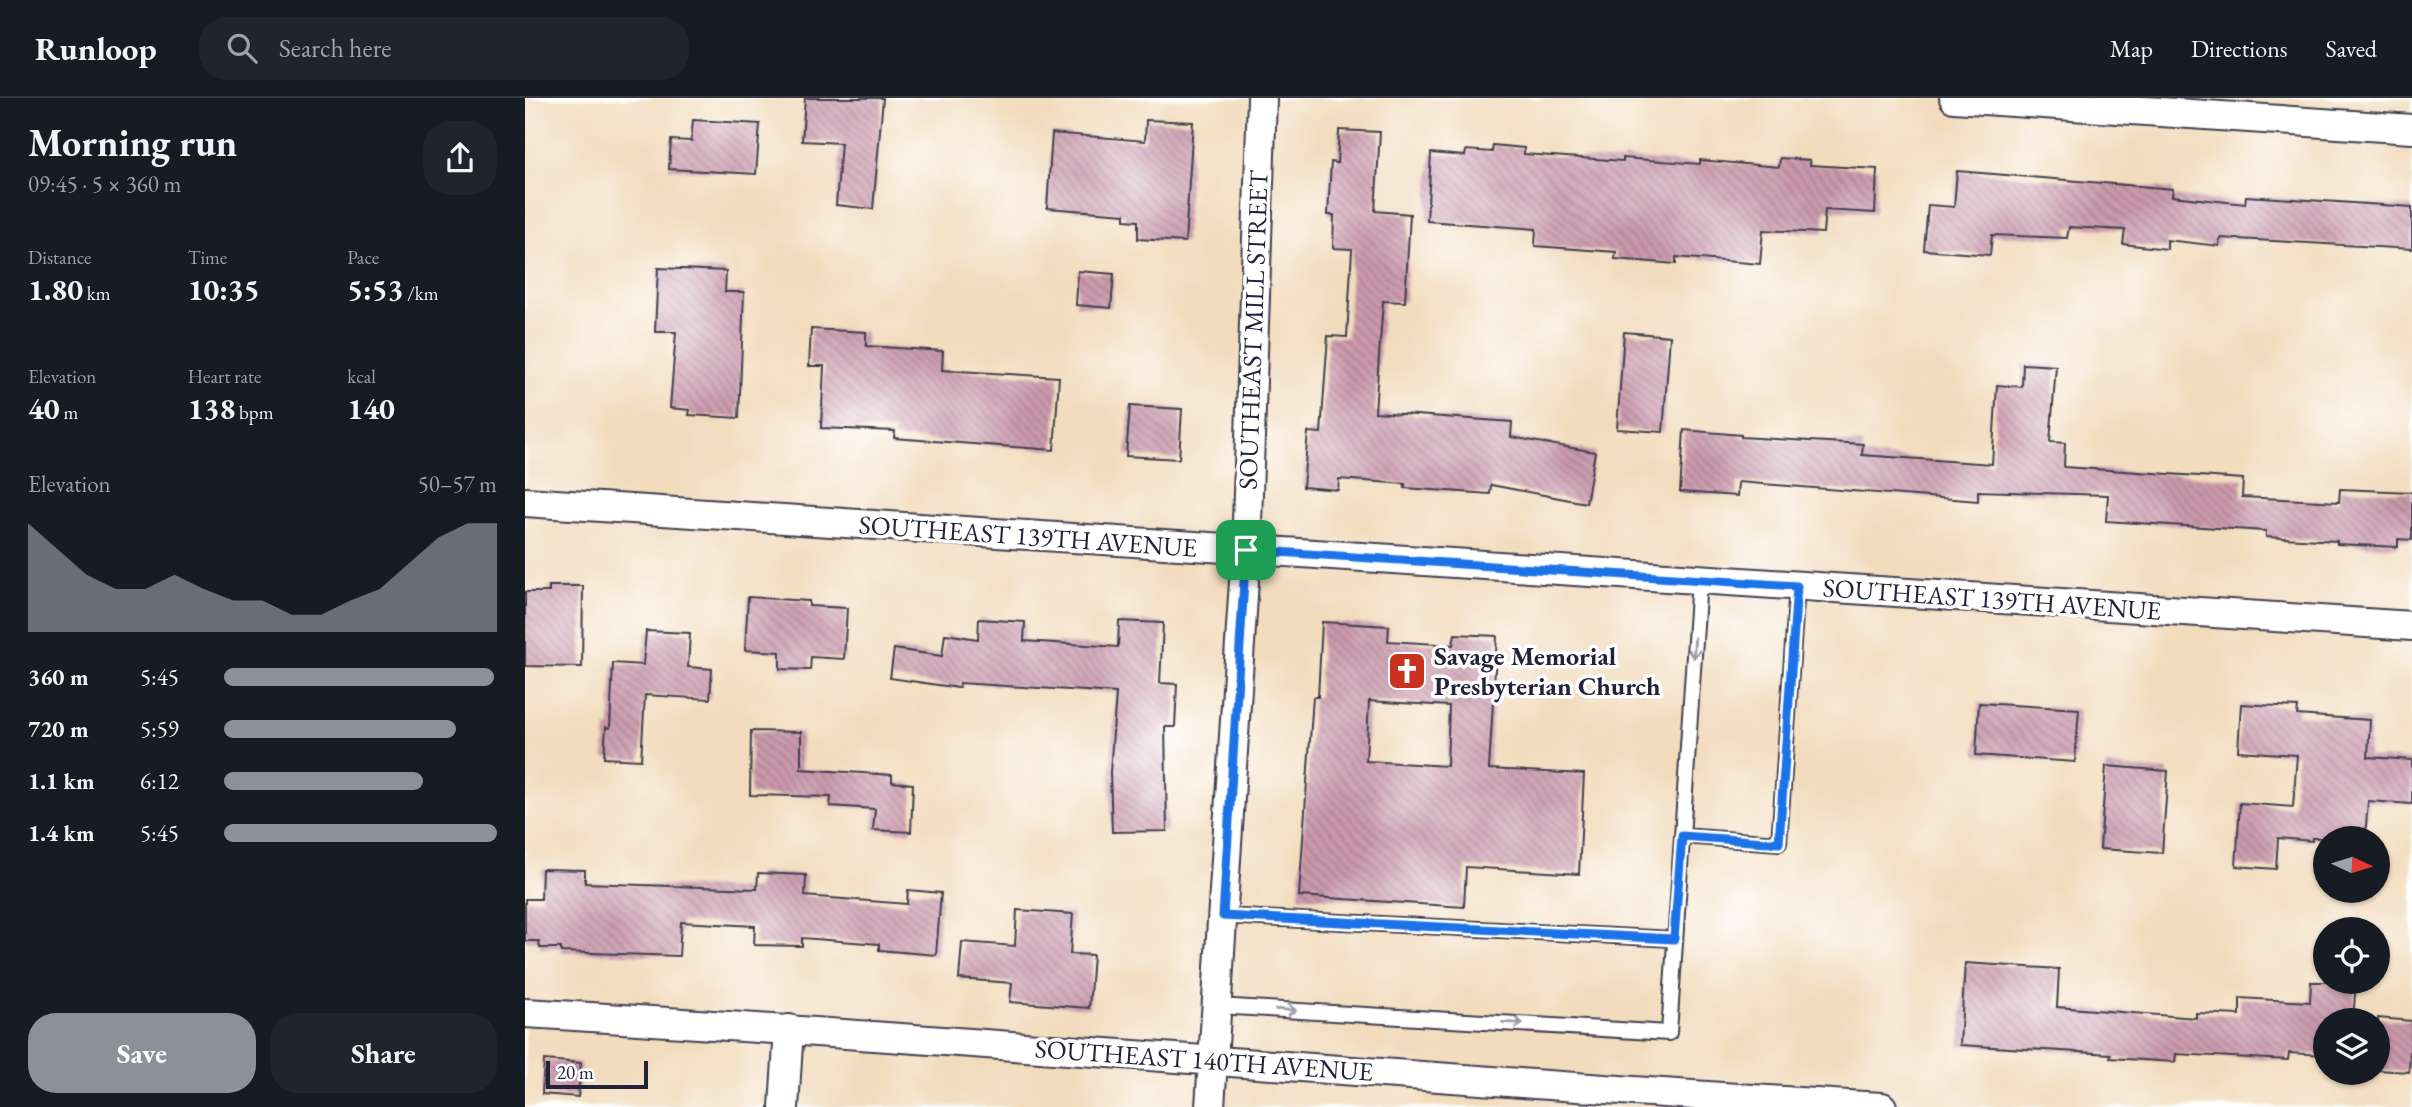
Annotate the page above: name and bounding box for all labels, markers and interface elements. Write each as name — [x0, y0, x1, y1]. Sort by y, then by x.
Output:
search box — [199, 17, 689, 80]
text: Runloop — [35, 27, 157, 70]
icon: search — [223, 29, 261, 67]
text: Search here — [279, 31, 391, 65]
text: Map — [2110, 33, 2153, 64]
text: Directions — [2191, 33, 2288, 64]
text: Saved — [2326, 33, 2377, 64]
text: Morning run — [28, 118, 237, 167]
button: share — [423, 121, 497, 195]
text: 09:45 · 5 × 360 m — [28, 169, 181, 199]
street label: SOUTHEAST MILL STREET — [1230, 169, 1276, 490]
text: Distance — [28, 245, 91, 270]
text: Time — [188, 245, 227, 270]
text: Pace — [347, 245, 379, 270]
text: 1.80 — [28, 270, 83, 309]
text: 10:35 — [188, 270, 260, 309]
text: 5:53 — [347, 270, 403, 309]
text: km — [83, 281, 111, 306]
text: /km — [403, 281, 438, 306]
text: Elevation — [28, 364, 96, 389]
text: Heart rate — [188, 364, 261, 389]
text: kcal — [347, 364, 376, 389]
text: 40 — [28, 389, 60, 428]
text: 138 — [188, 389, 235, 428]
text: 140 — [347, 389, 395, 428]
text: m — [60, 400, 78, 425]
text: bpm — [235, 400, 274, 425]
text: Elevation — [28, 469, 111, 499]
text: 50–57 m — [418, 469, 497, 499]
street label: SOUTHEAST 139TH AVENUE — [858, 507, 1199, 565]
pin — [1216, 520, 1276, 580]
icon: arrive — [1227, 531, 1265, 569]
street label: SOUTHEAST 139TH AVENUE — [1822, 570, 2163, 628]
one-way arrow — [1687, 636, 1700, 659]
place label: Savage Memorial Presbyterian Church — [1434, 639, 1661, 703]
church icon: Savage Memorial Presbyterian Church — [1386, 650, 1428, 692]
text: 360 m — [28, 662, 89, 692]
text: 5:45 — [140, 662, 179, 692]
text: 720 m — [28, 714, 89, 744]
text: 5:59 — [140, 714, 179, 744]
text: 1.1 km — [28, 766, 95, 796]
text: 6:12 — [140, 766, 179, 796]
text: 1.4 km — [28, 818, 95, 848]
text: 5:45 — [140, 818, 179, 848]
north arrow — [2313, 826, 2391, 903]
map controls — [2313, 826, 2390, 1085]
button: locate — [2313, 917, 2390, 994]
one-way arrow — [1274, 1004, 1296, 1017]
button: layers — [2313, 1008, 2390, 1085]
button: Save — [28, 1013, 256, 1093]
button: Share — [270, 1013, 497, 1093]
one-way arrow — [1501, 1017, 1524, 1030]
street label: SOUTHEAST 140TH AVENUE — [1034, 1031, 1375, 1089]
scale bar — [546, 1058, 647, 1090]
text: 20 m — [557, 1060, 594, 1085]

